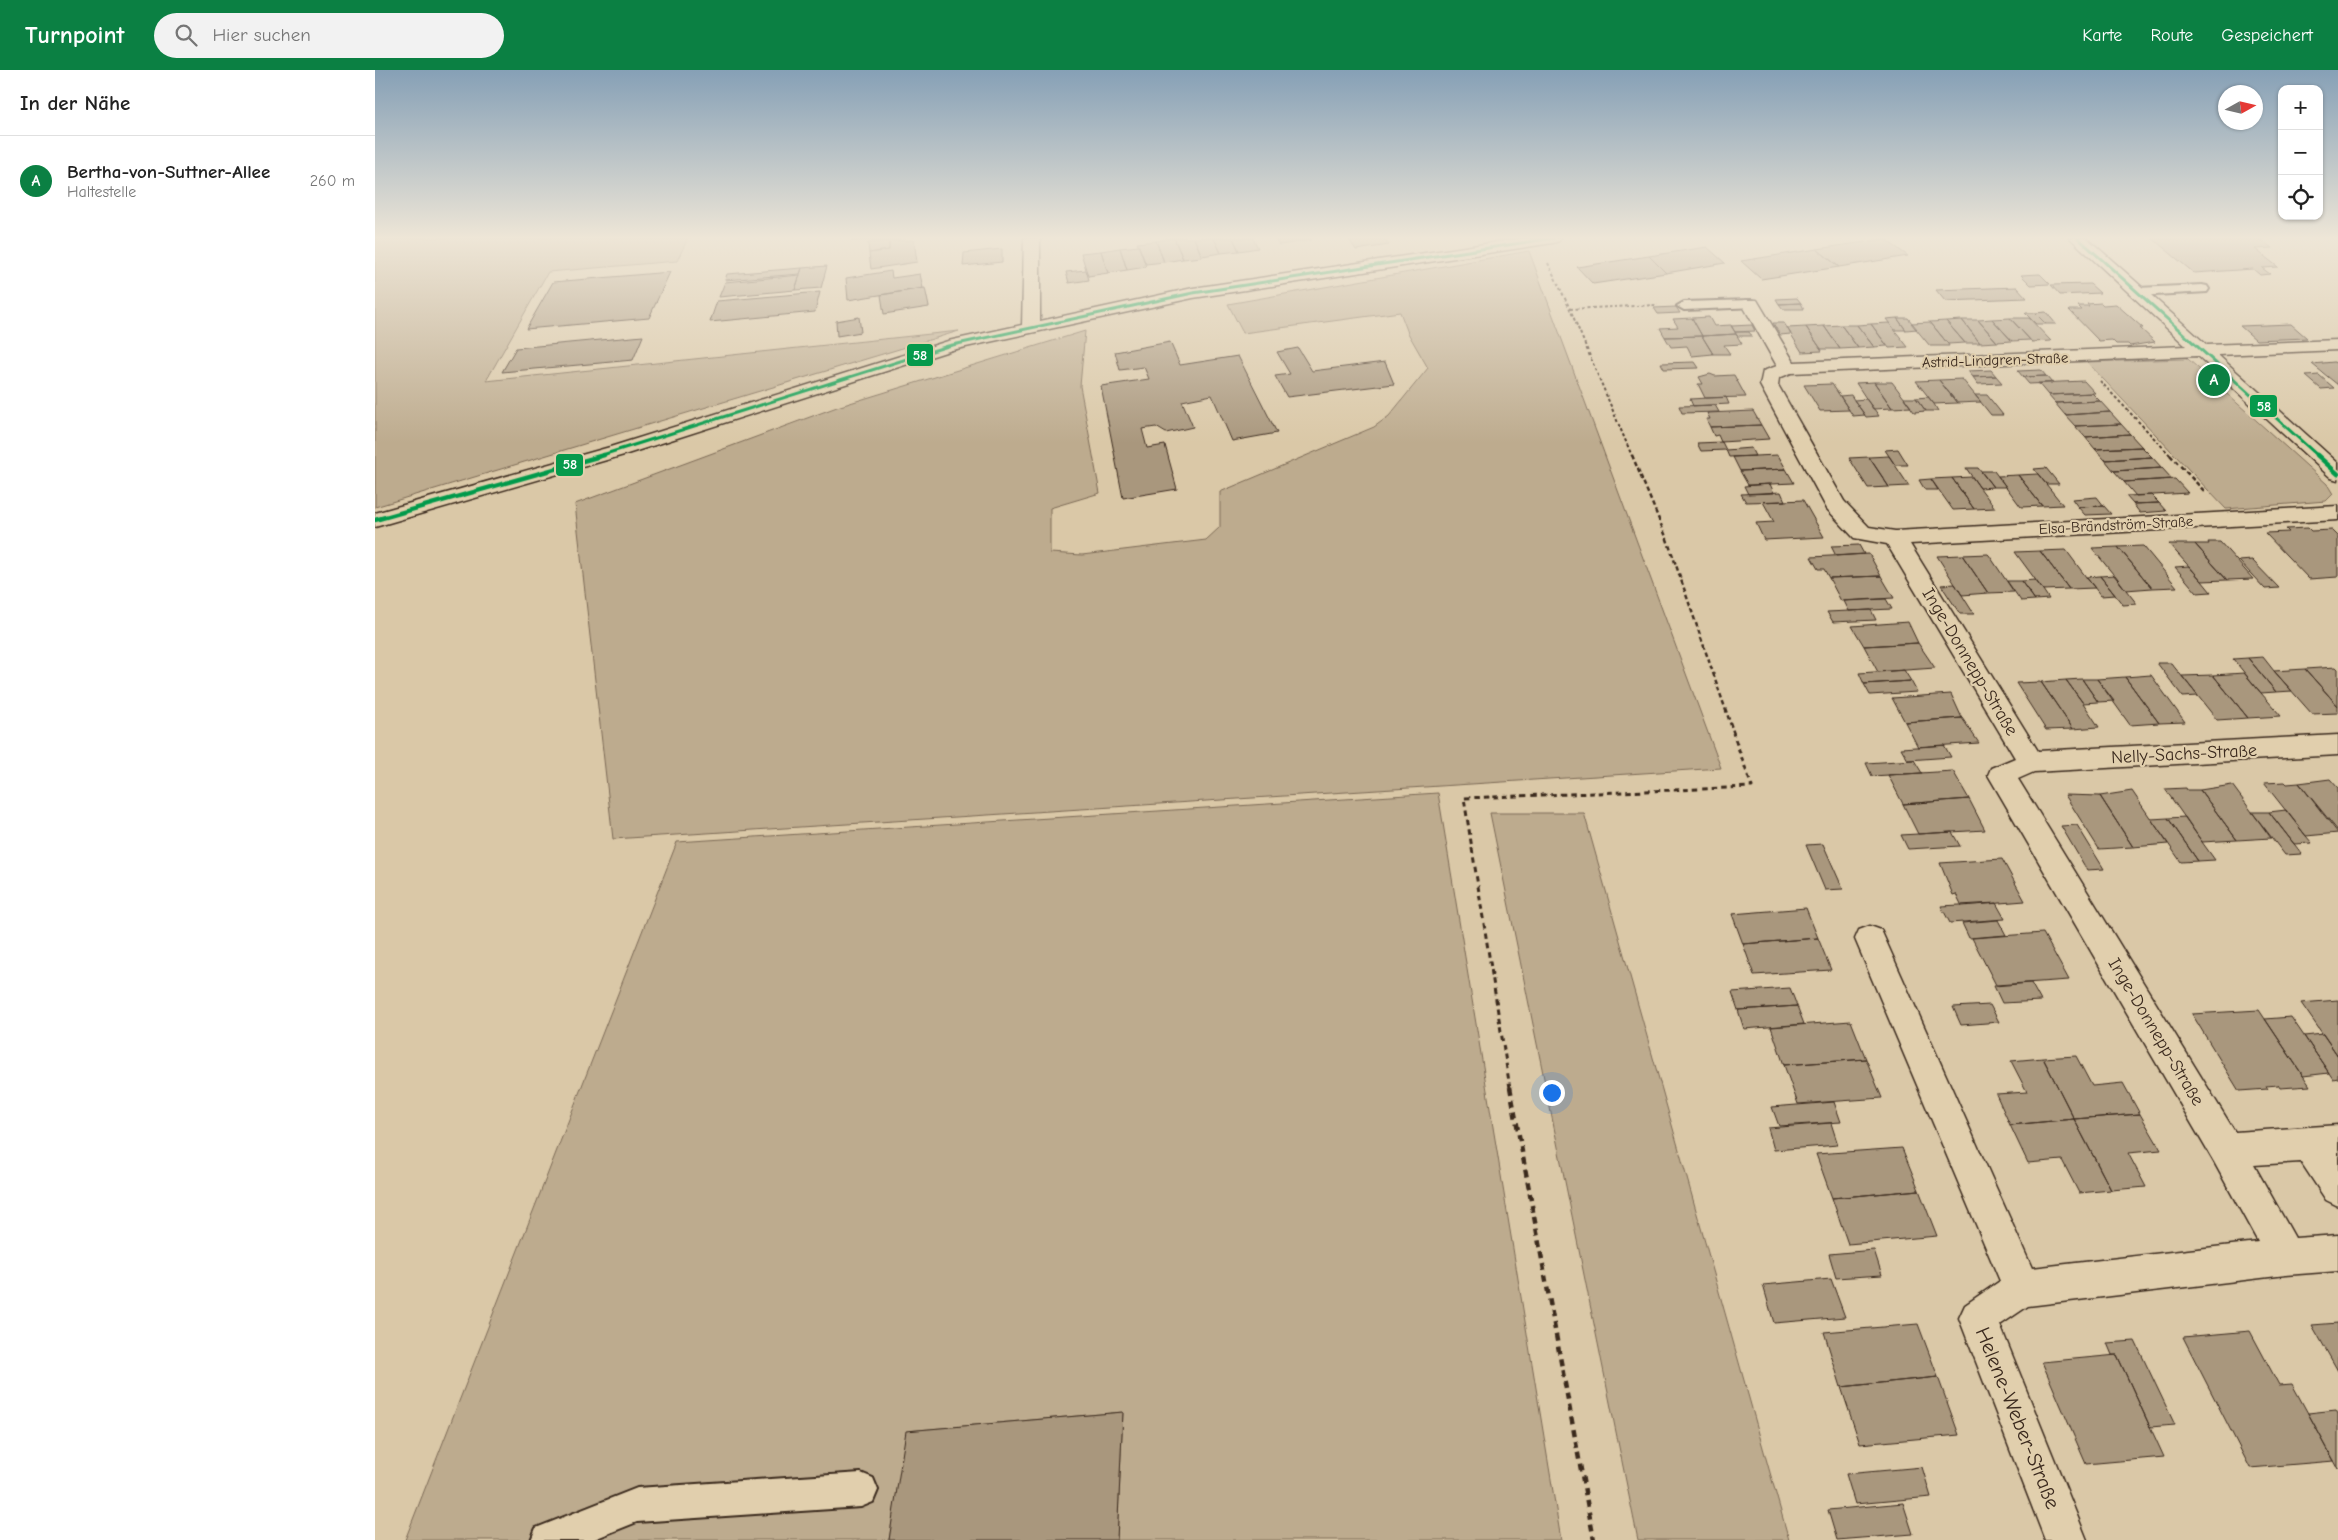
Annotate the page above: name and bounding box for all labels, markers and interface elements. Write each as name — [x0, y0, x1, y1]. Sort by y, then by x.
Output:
search box — [154, 13, 504, 58]
text: Turnpoint — [25, 21, 124, 49]
icon: search — [172, 21, 200, 49]
text: Hier suchen — [212, 24, 311, 46]
text: Karte — [2082, 25, 2122, 46]
text: Route — [2150, 25, 2193, 46]
text: Gespeichert — [2221, 25, 2313, 46]
north arrow — [2218, 85, 2263, 130]
map controls — [2278, 85, 2323, 220]
button: + — [2278, 85, 2323, 130]
text: In der Nähe — [20, 91, 130, 115]
button: − — [2278, 130, 2323, 175]
text: Bertha-von-Suttner-Allee — [67, 161, 270, 183]
text: A — [32, 172, 40, 190]
text: 260 m — [310, 172, 355, 190]
button: locate — [2278, 175, 2323, 220]
text: Haltestelle — [67, 183, 136, 201]
line badge: 58 — [906, 343, 934, 367]
text: 58 — [913, 347, 927, 364]
street label: Astrid-Lindgren-Straße — [1921, 348, 2069, 372]
pin: A — [2198, 361, 2230, 399]
line badge: 58 — [2249, 394, 2278, 418]
text: 58 — [2257, 398, 2271, 415]
line badge: 58 — [555, 453, 584, 477]
text: 58 — [563, 456, 577, 473]
street label: Elsa-Brändström-Straße — [2038, 512, 2194, 538]
street label: Inge-Donnepp-Straße — [1918, 584, 2022, 740]
street label: Nelly-Sachs-Straße — [2111, 740, 2257, 768]
street label: Inge-Donnepp-Straße — [2104, 954, 2208, 1110]
your location — [1539, 1080, 1565, 1106]
street label: Helene-Weber-Straße — [1971, 1324, 2065, 1512]

